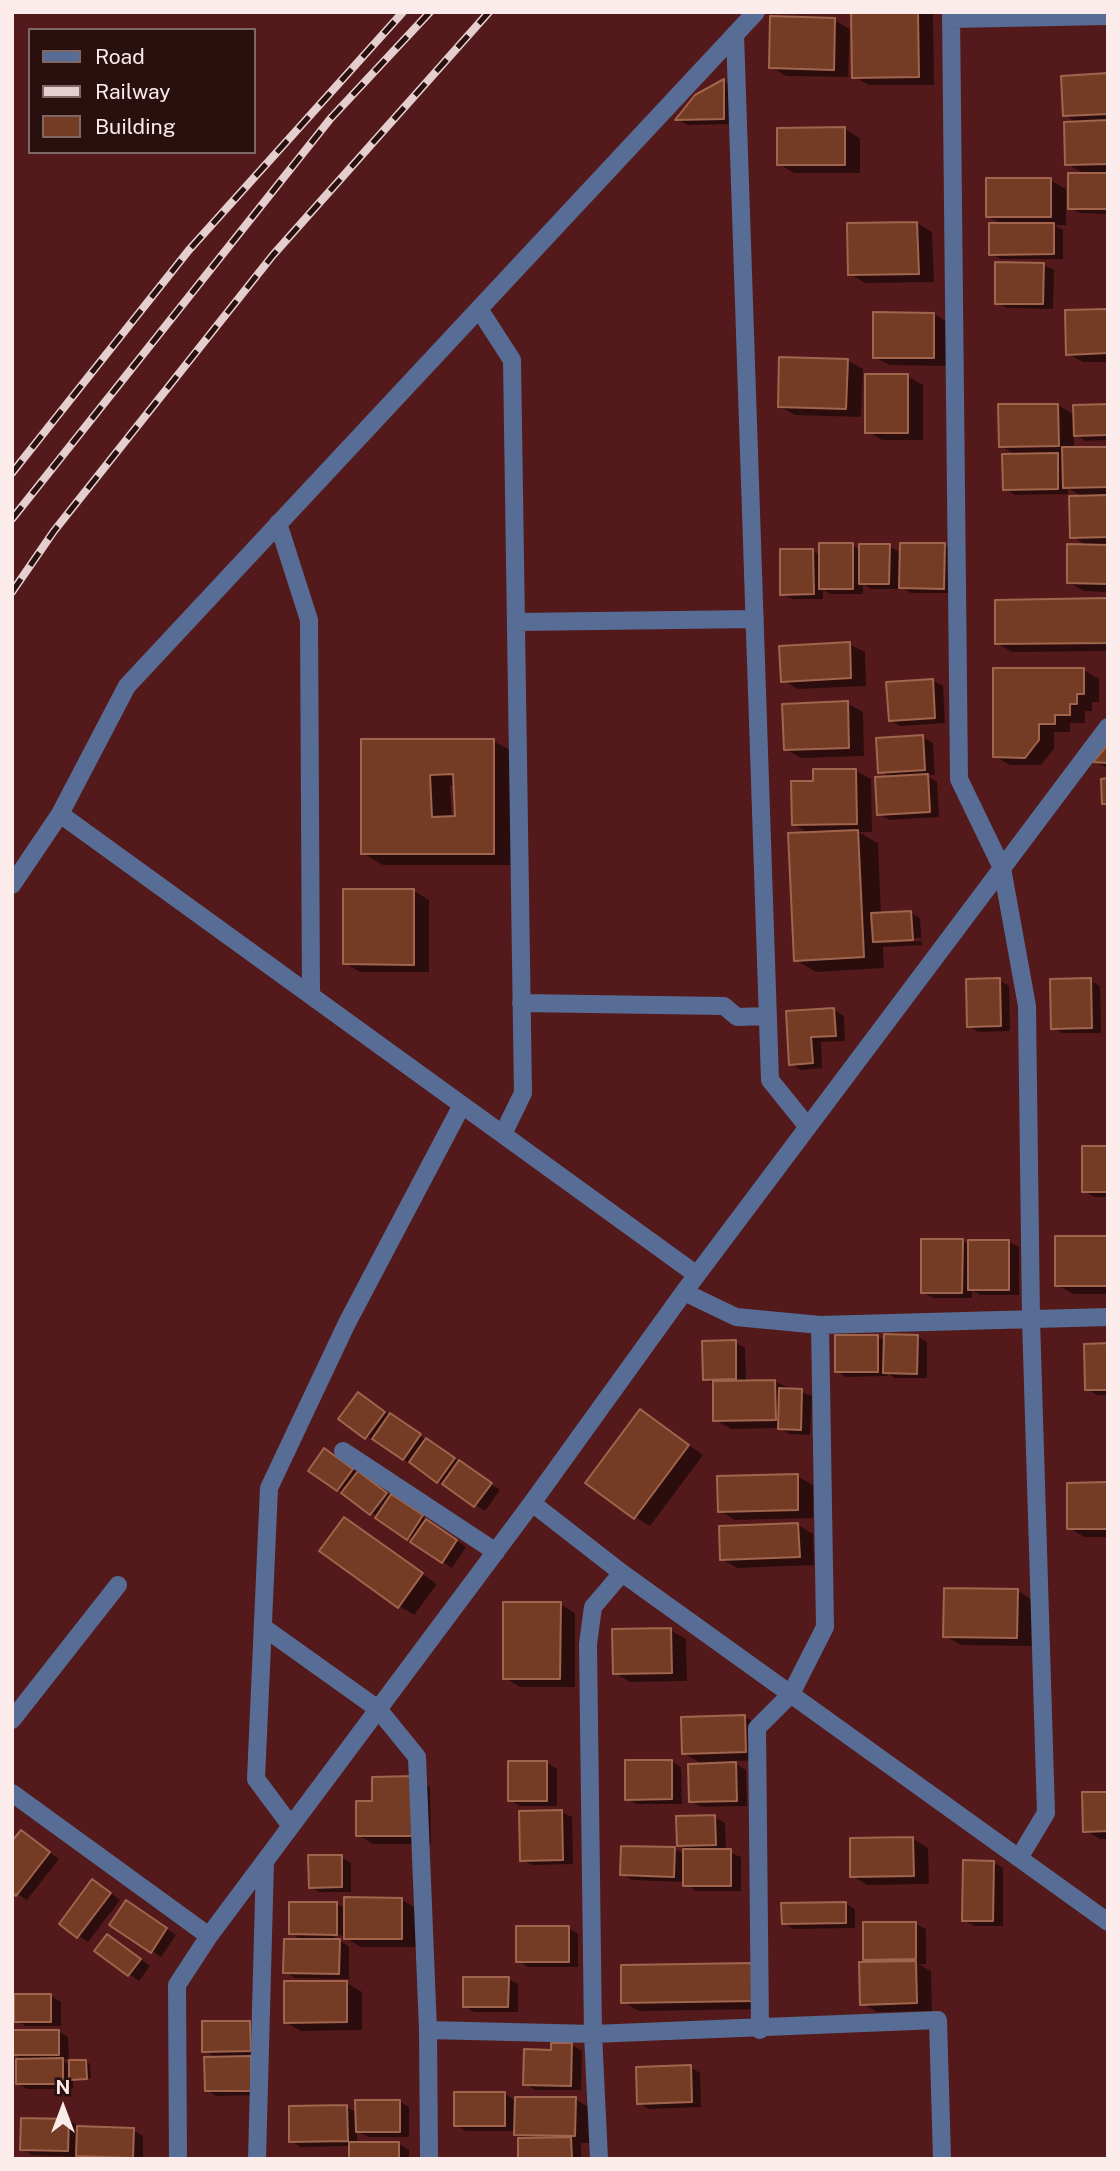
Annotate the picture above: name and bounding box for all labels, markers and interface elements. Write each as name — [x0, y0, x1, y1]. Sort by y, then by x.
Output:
legend — [28, 28, 256, 154]
text: Road — [95, 44, 145, 69]
text: Railway — [95, 79, 171, 104]
text: Building — [95, 114, 176, 139]
north arrow — [28, 2073, 98, 2143]
text: N — [56, 2076, 70, 2098]

